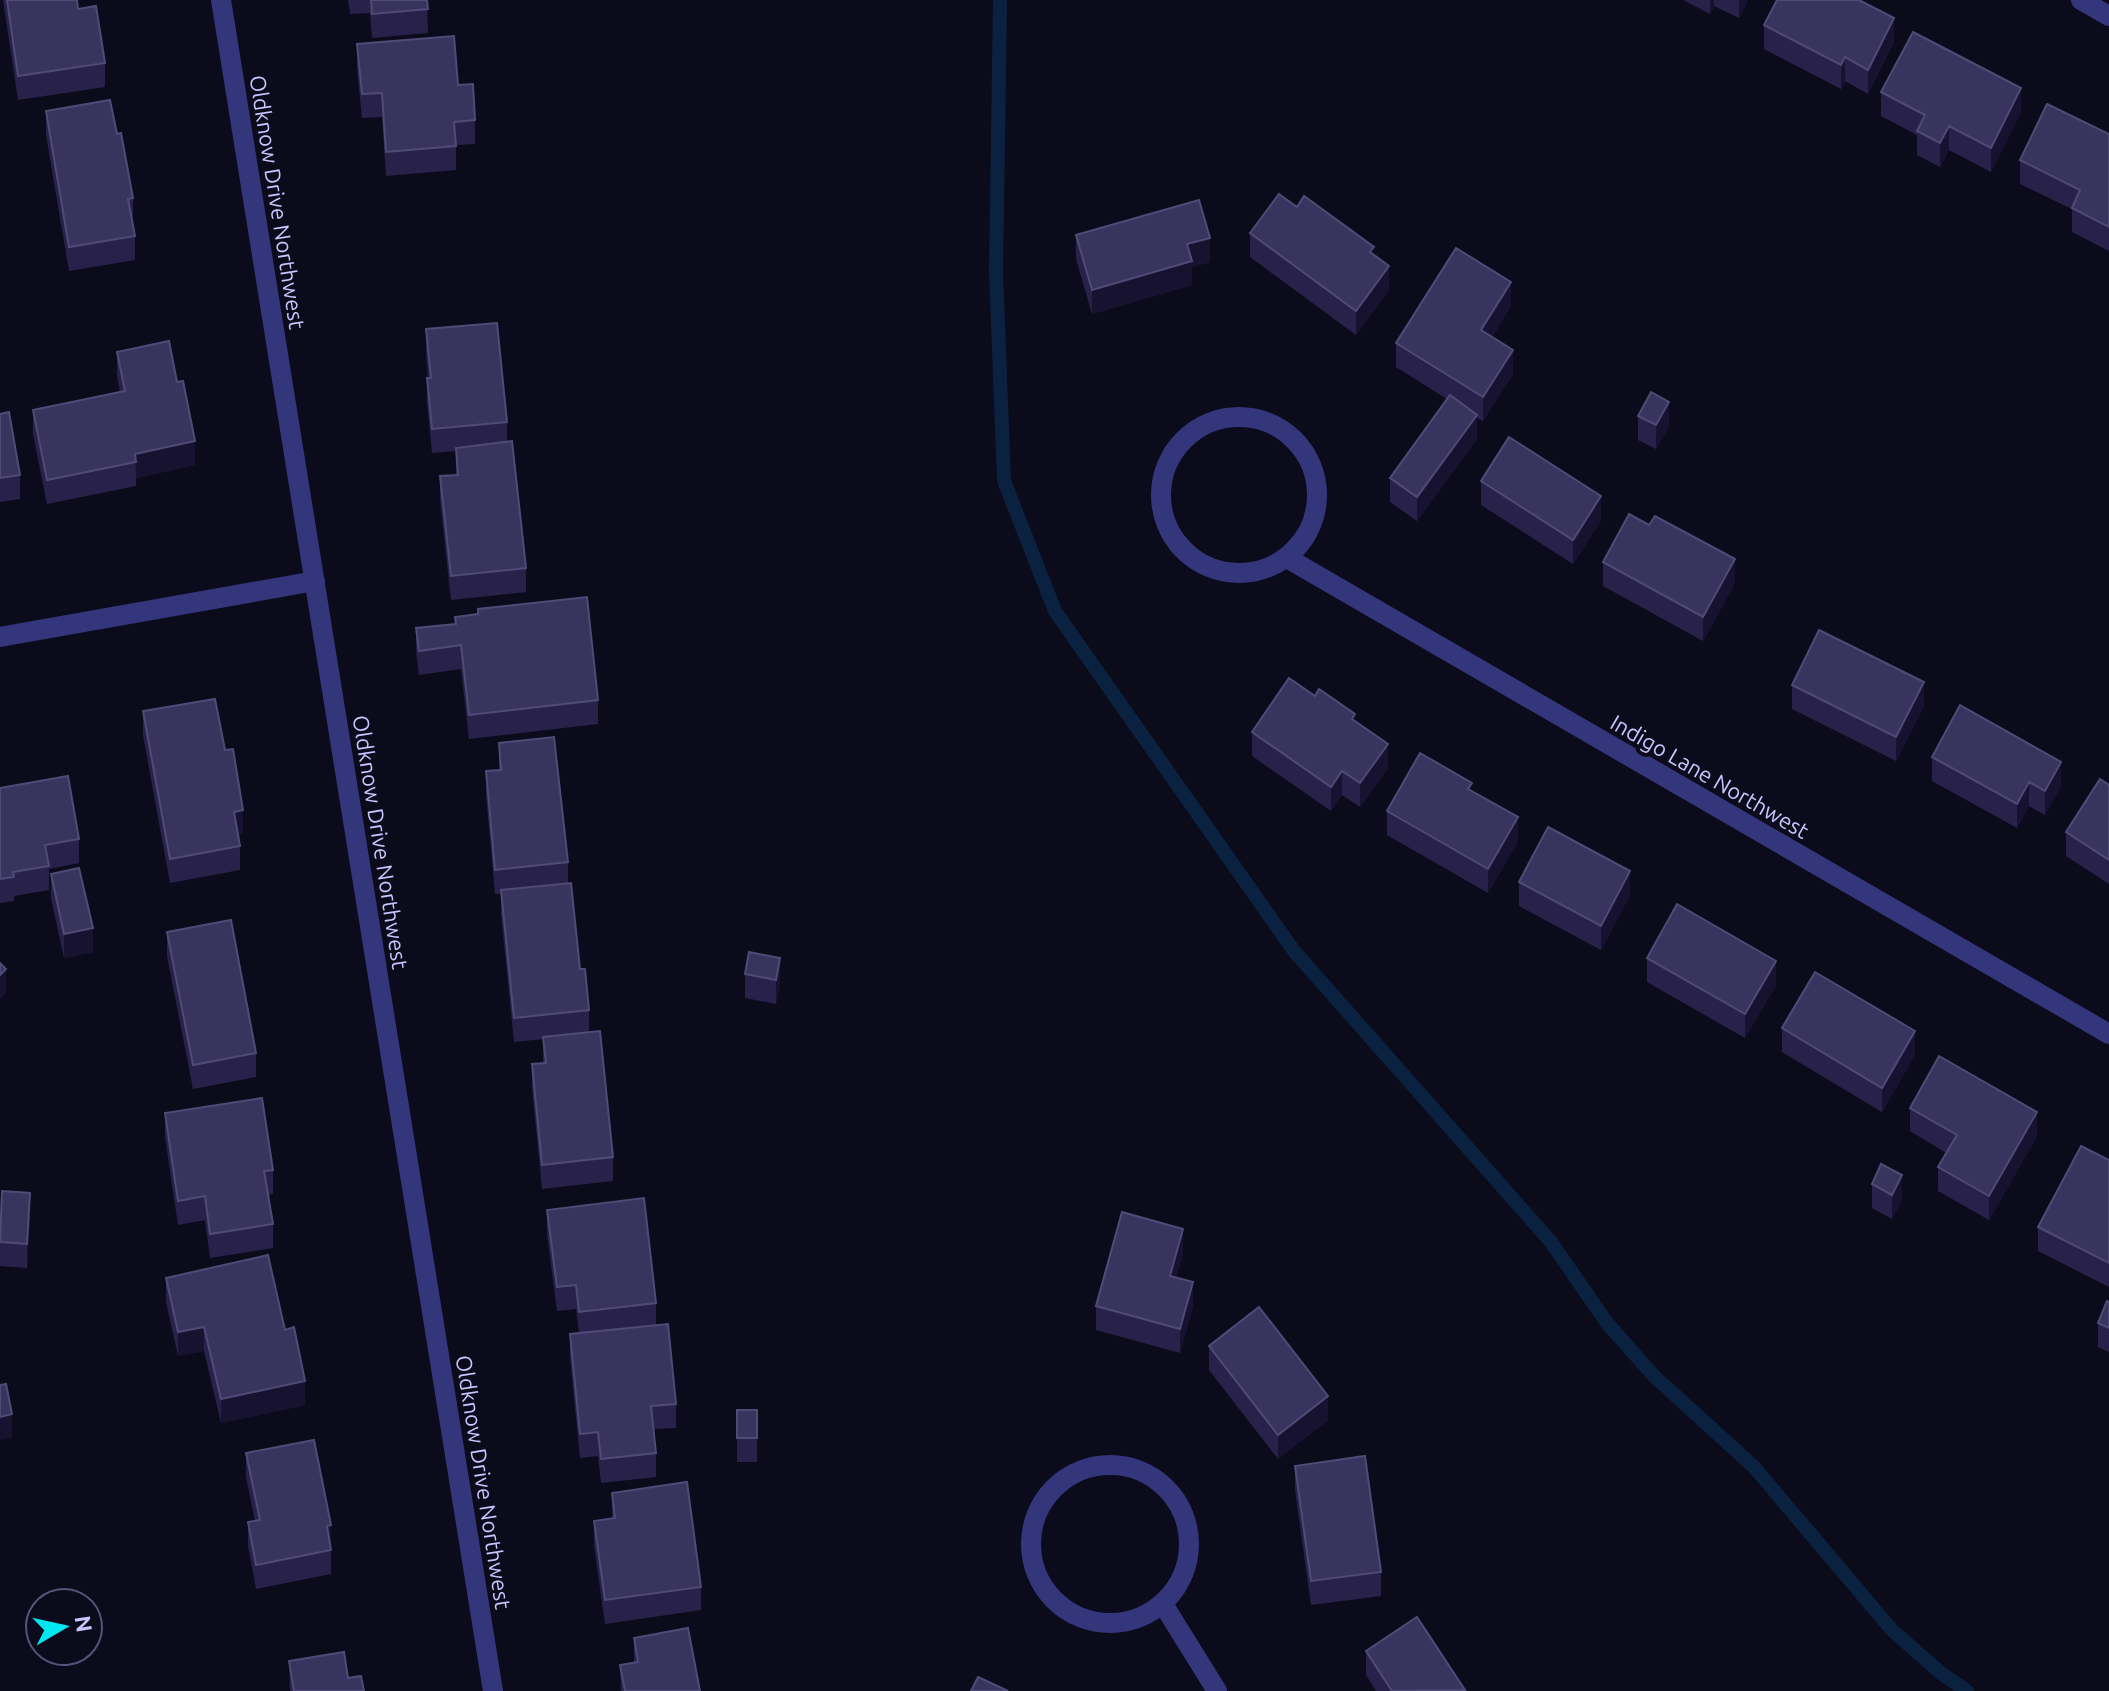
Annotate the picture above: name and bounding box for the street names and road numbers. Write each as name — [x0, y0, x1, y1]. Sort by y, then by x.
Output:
street label: Oldknow Drive Northwest — [246, 73, 310, 331]
street label: Indigo Lane Northwest — [1606, 709, 1814, 843]
street label: Oldknow Drive Northwest — [349, 713, 413, 971]
street label: Oldknow Drive Northwest — [452, 1353, 516, 1611]

